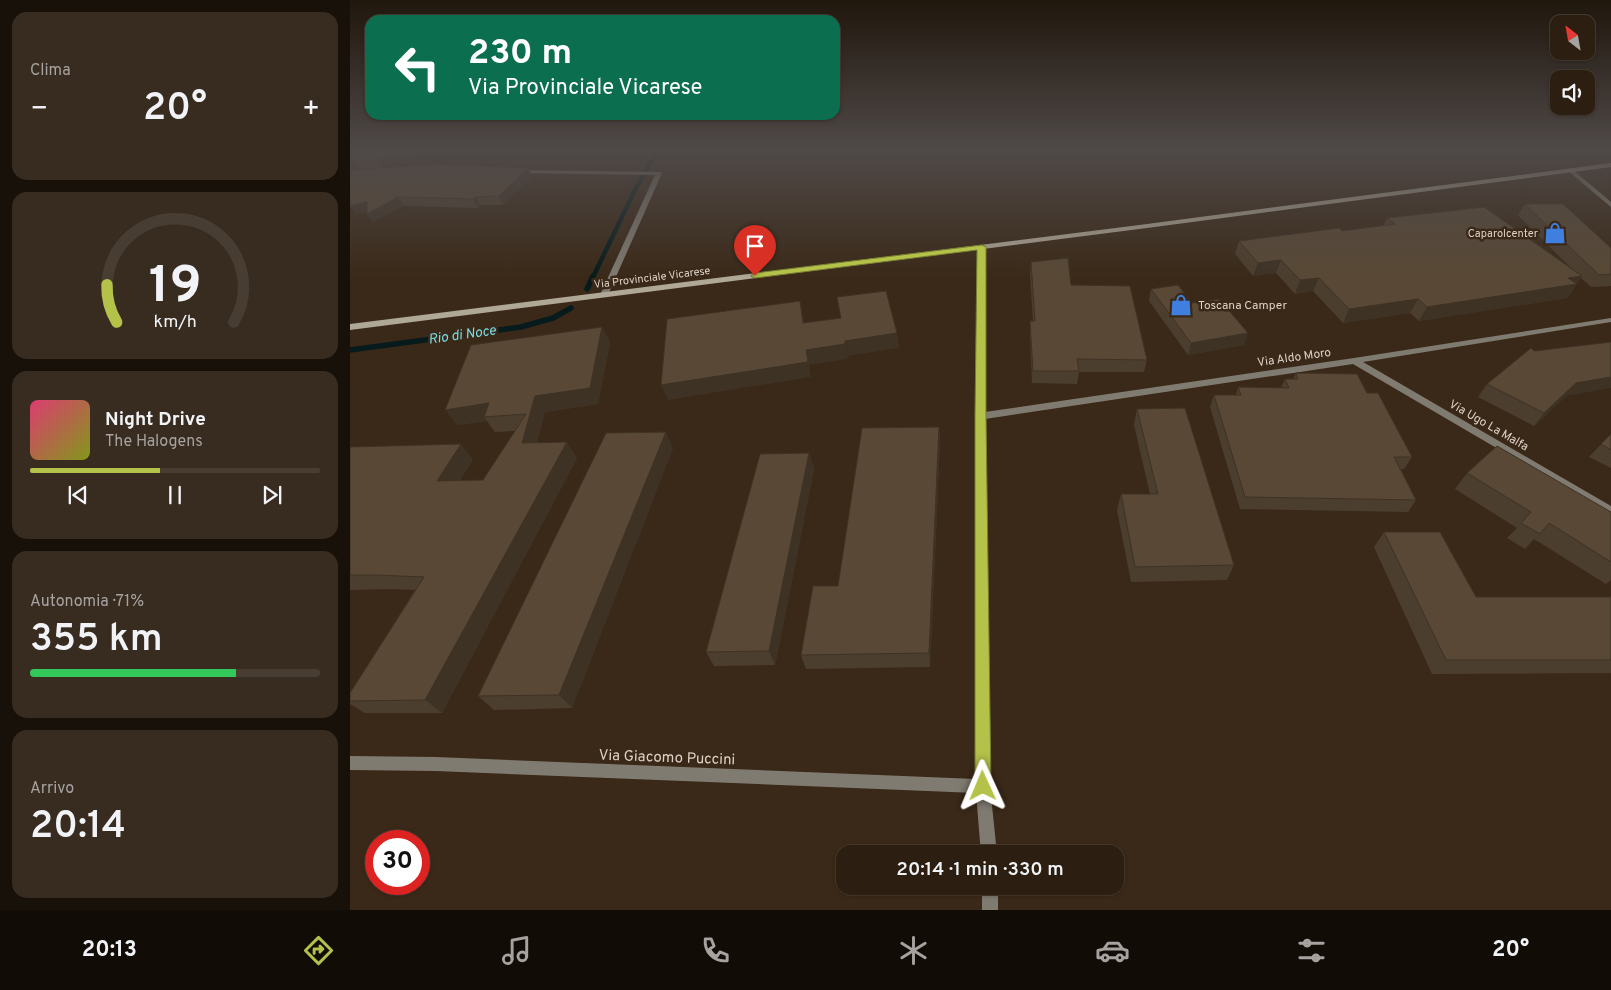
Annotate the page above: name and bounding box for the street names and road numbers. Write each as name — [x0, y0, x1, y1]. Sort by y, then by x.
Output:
street label: Via Provinciale Vicarese — [593, 264, 711, 292]
street label: Via Aldo Moro — [1256, 345, 1332, 371]
street label: Via Ugo La Malfa — [1446, 397, 1531, 455]
street label: Via Giacomo Puccini — [598, 747, 736, 770]

